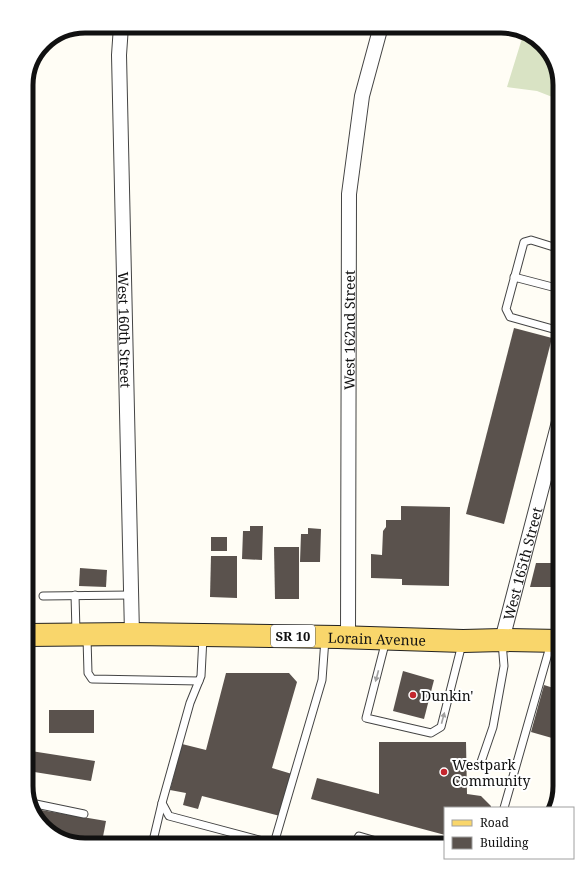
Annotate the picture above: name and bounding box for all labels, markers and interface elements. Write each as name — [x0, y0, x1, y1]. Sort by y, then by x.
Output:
street label: West 162nd Street — [339, 270, 358, 390]
street label: West 160th Street — [114, 272, 136, 388]
street label: West 165th Street — [498, 505, 546, 622]
road number: SR 10 — [271, 625, 315, 647]
street label: Lorain Avenue — [328, 627, 426, 649]
one-way arrow — [374, 670, 380, 682]
place label: Dunkin' — [421, 686, 473, 705]
marker: Dunkin' — [408, 690, 418, 700]
one-way arrow — [440, 712, 446, 724]
place label: Westpark Community — [452, 755, 530, 790]
marker: Westpark Community — [439, 767, 449, 777]
legend — [444, 807, 574, 859]
text: Road — [480, 814, 510, 831]
text: Building — [480, 834, 529, 851]

